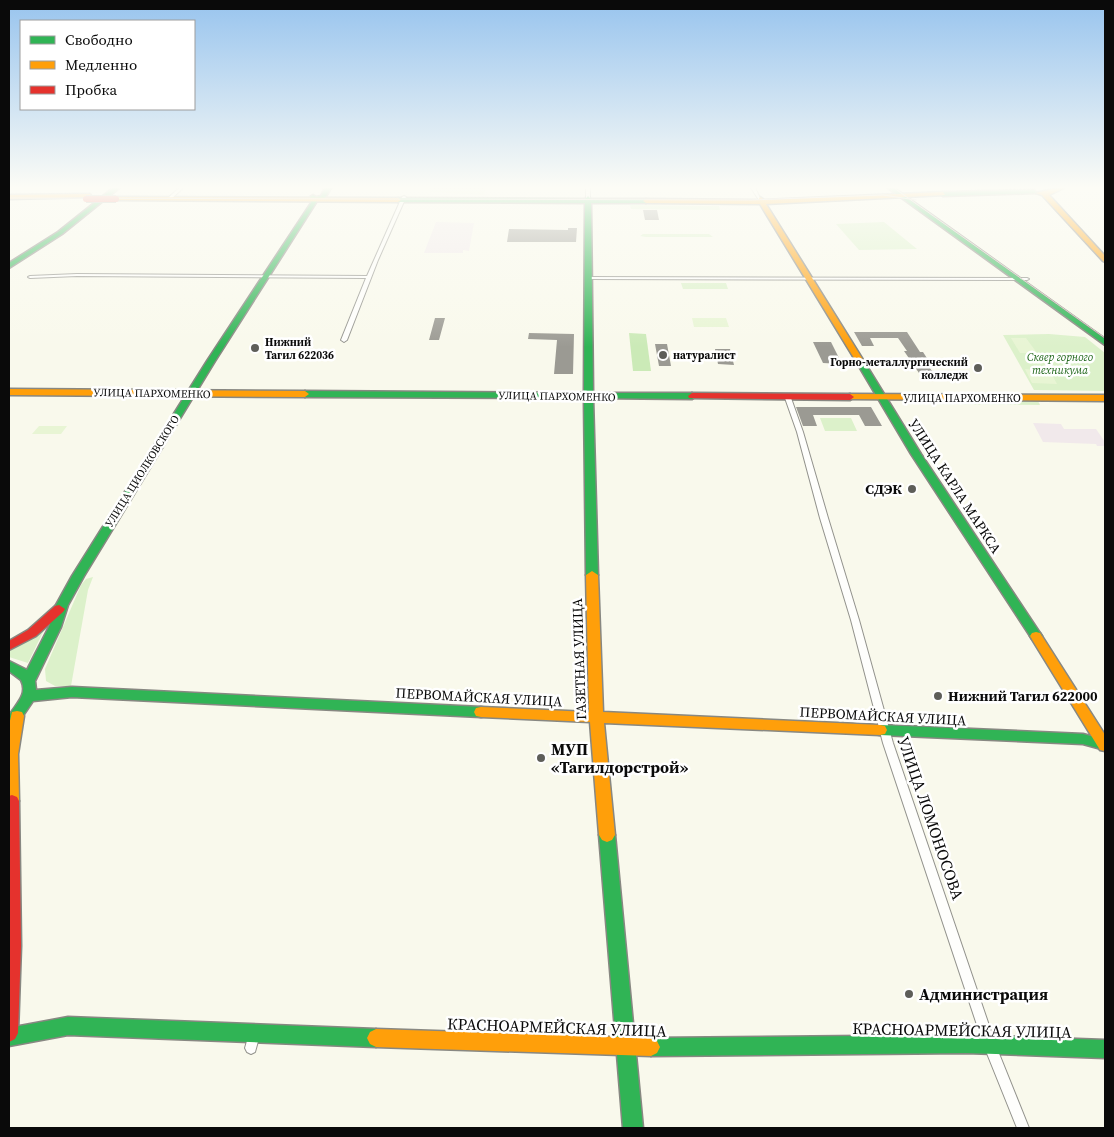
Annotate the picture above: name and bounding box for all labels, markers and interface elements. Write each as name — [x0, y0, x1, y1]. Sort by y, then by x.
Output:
legend — [20, 20, 195, 110]
text: Свободно — [65, 29, 133, 50]
text: Медленно — [65, 54, 137, 75]
text: Пробка — [65, 79, 117, 100]
place label: Нижний Тагил 622036 — [265, 335, 334, 363]
marker: Нижний Тагил 622036 — [249, 342, 261, 354]
place label: натуралист — [673, 348, 736, 363]
marker: натуралист — [657, 349, 669, 361]
park label: Сквер горного техникума — [1027, 350, 1094, 378]
place label: Горно-металлургический колледж — [830, 355, 969, 383]
marker: Горно-металлургический колледж — [972, 362, 984, 374]
street label: УЛИЦА ПАРХОМЕНКО — [93, 385, 211, 402]
street label: УЛИЦА ПАРХОМЕНКО — [498, 388, 616, 405]
street label: УЛИЦА ПАРХОМЕНКО — [903, 391, 1021, 406]
street label: УЛИЦА ЦИОЛКОВСКОГО — [102, 412, 183, 530]
street label: УЛИЦА КАРЛА МАРКСА — [904, 415, 1006, 558]
place label: СДЭК — [865, 479, 902, 499]
marker: СДЭК — [906, 483, 918, 495]
street label: ГАЗЕТНАЯ УЛИЦА — [567, 597, 591, 720]
street label: ПЕРВОМАЙСКАЯ УЛИЦА — [395, 683, 564, 711]
place label: Нижний Тагил 622000 — [948, 686, 1098, 706]
marker: Нижний Тагил 622000 — [932, 690, 944, 702]
street label: ПЕРВОМАЙСКАЯ УЛИЦА — [799, 702, 968, 730]
street label: УЛИЦА ЛОМОНОСОВА — [893, 733, 969, 903]
place label: МУП «Тагилдорстрой» — [551, 738, 689, 778]
marker: МУП «Тагилдорстрой» — [535, 752, 547, 764]
place label: Администрация — [919, 983, 1048, 1005]
marker: Администрация — [903, 988, 915, 1000]
street label: КРАСНОАРМЕЙСКАЯ УЛИЦА — [447, 1012, 667, 1042]
street label: КРАСНОАРМЕЙСКАЯ УЛИЦА — [852, 1017, 1072, 1043]

